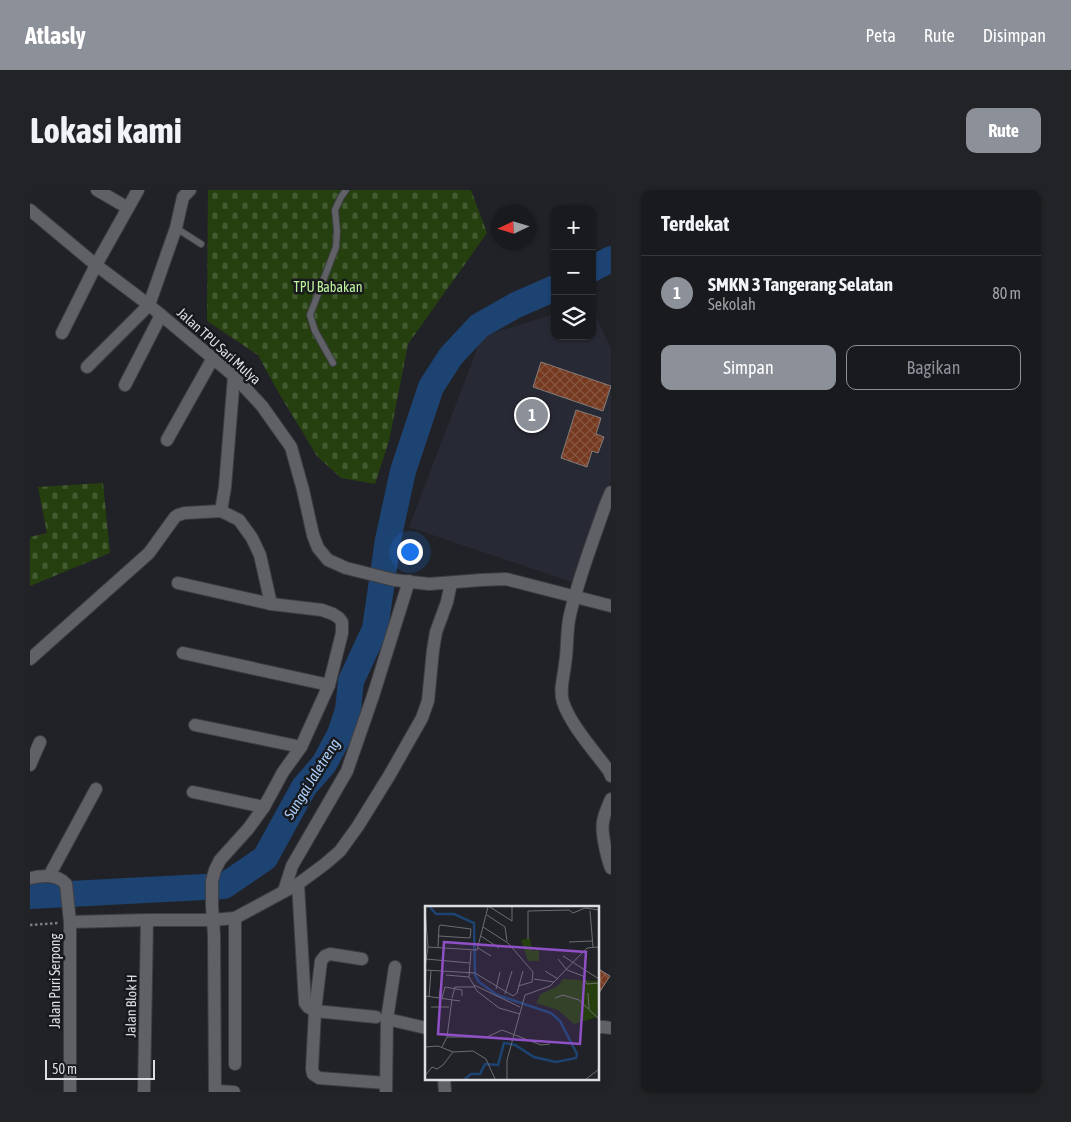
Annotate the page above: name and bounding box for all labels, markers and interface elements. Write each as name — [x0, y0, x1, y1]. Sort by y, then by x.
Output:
text: Atlasly — [25, 22, 86, 49]
text: Peta — [865, 25, 896, 46]
text: Rute — [924, 25, 955, 46]
text: Disimpan — [983, 25, 1046, 46]
button: Rute — [966, 108, 1041, 153]
text: Lokasi kami — [30, 110, 182, 150]
north arrow — [491, 205, 536, 250]
map controls — [551, 205, 596, 340]
button: + — [551, 205, 596, 250]
text: Terdekat — [661, 211, 729, 235]
button: − — [551, 250, 596, 295]
text: SMKN 3 Tangerang Selatan — [708, 273, 893, 295]
park label: TPU Babakan — [294, 279, 362, 295]
text: 1 — [673, 284, 681, 302]
text: 80 m — [992, 284, 1021, 302]
button: layers — [551, 295, 596, 340]
text: Sekolah — [708, 295, 756, 313]
street label: Jalan TPU Sari Mulya — [174, 304, 264, 388]
button: Simpan — [661, 345, 836, 390]
button: Bagikan — [846, 345, 1021, 390]
pin: 1 — [516, 396, 548, 434]
your location — [397, 539, 423, 565]
water label: Sungai Jaletreng — [279, 735, 343, 823]
inset map — [425, 906, 598, 1080]
street label: Jalan Puri Serpong — [47, 933, 63, 1029]
street label: Jalan Blok H — [122, 974, 140, 1038]
scale bar — [45, 1057, 155, 1080]
text: 50 m — [52, 1061, 77, 1077]

